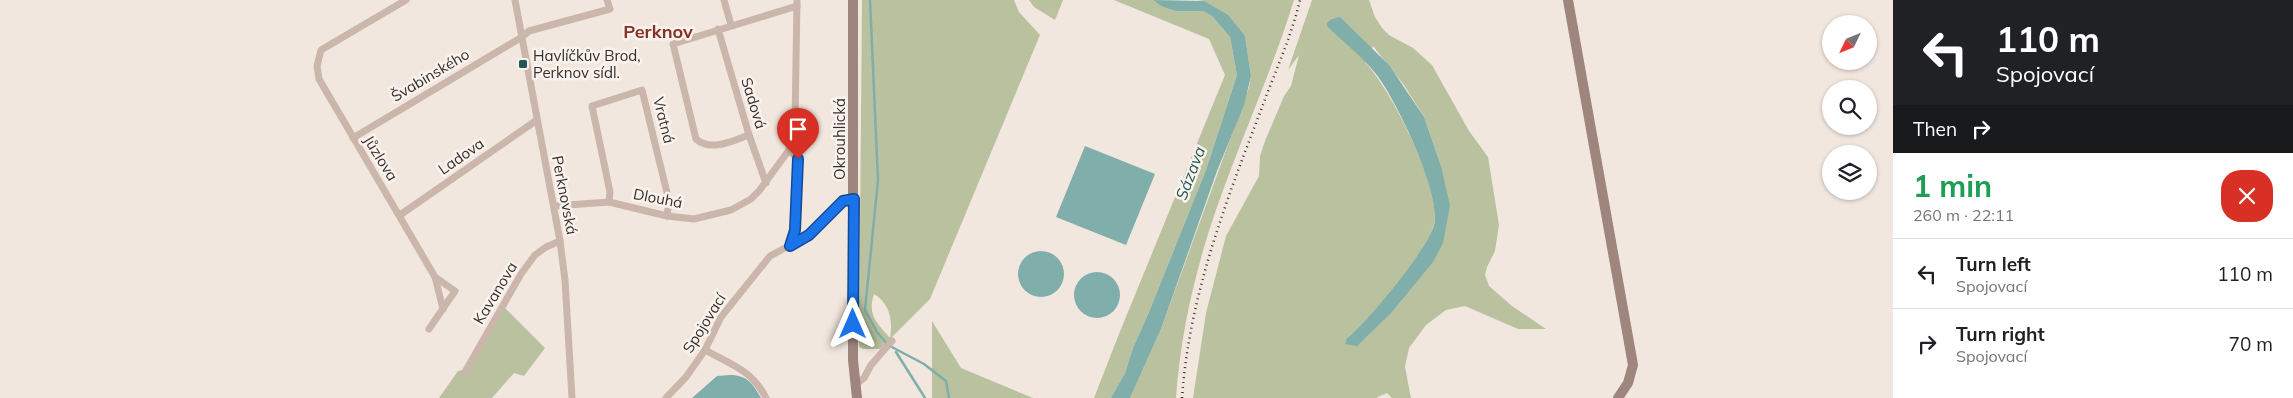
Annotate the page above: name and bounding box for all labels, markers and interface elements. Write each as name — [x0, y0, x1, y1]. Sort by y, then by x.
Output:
north arrow — [1822, 15, 1878, 70]
map controls — [1822, 15, 1877, 200]
text: 110 m — [1996, 17, 2100, 61]
district label: Perknov — [623, 20, 693, 43]
icon: left — [1913, 20, 1978, 85]
street label: Švabinského — [387, 44, 473, 106]
place label: Havlíčkův Brod, Perknov sídl. — [533, 46, 641, 82]
marker: Havlíčkův Brod, Perknov sídl. — [517, 58, 529, 70]
text: Spojovací — [1996, 60, 2094, 88]
street label: Sadová — [737, 75, 771, 131]
button: search — [1822, 80, 1877, 135]
street label: Vratná — [649, 95, 679, 145]
street label: Okrouhlická — [830, 98, 849, 180]
pin — [777, 108, 819, 159]
icon: arrive — [784, 115, 812, 143]
icon: right — [1967, 115, 1995, 143]
text: Then — [1913, 117, 1957, 141]
street label: Jůzlova — [360, 132, 402, 184]
street label: Ladova — [434, 133, 488, 179]
water label: Sázava — [1171, 143, 1209, 202]
button: layers — [1822, 145, 1877, 200]
street label: Perknovská — [548, 154, 582, 236]
text: 1 min — [1913, 167, 1992, 205]
button: close — [2221, 170, 2273, 222]
street label: Dlouhá — [632, 184, 684, 212]
text: 260 m · 22:11 — [1913, 205, 2014, 225]
text: Turn left — [1956, 252, 2031, 276]
street label: Kavanova — [469, 258, 521, 328]
icon: left — [1913, 260, 1941, 288]
text: 110 m — [2217, 262, 2273, 286]
text: Spojovací — [1956, 276, 2027, 296]
street label: Spojovací — [678, 288, 730, 356]
position arrow — [826, 297, 878, 349]
text: Turn right — [1956, 322, 2045, 346]
icon: right — [1913, 330, 1941, 358]
text: 70 m — [2229, 332, 2273, 356]
text: Spojovací — [1956, 346, 2027, 366]

